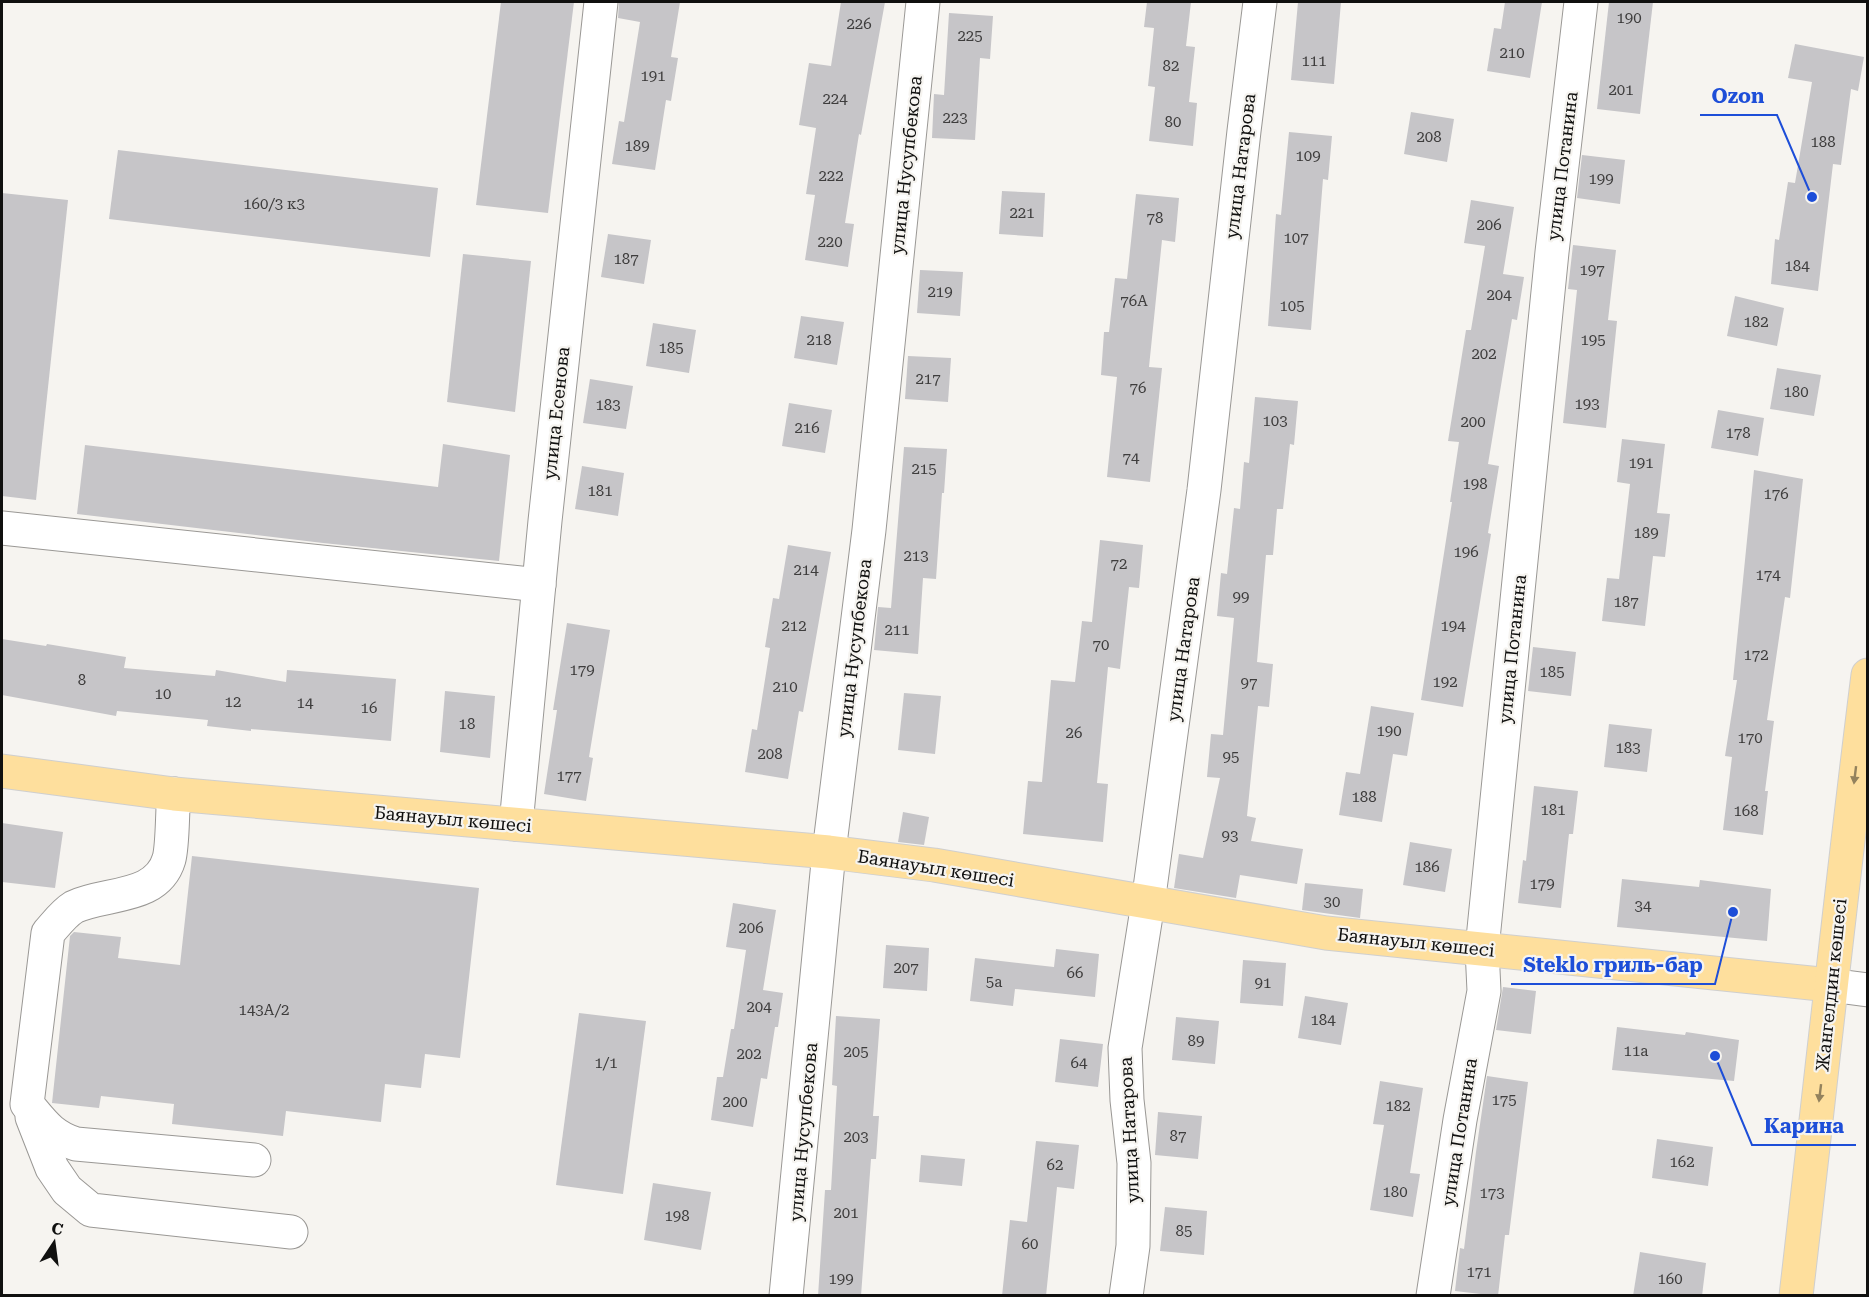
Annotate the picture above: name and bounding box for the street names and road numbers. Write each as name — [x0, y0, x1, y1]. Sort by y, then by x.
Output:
street label: улица Нусупбекова — [886, 74, 926, 255]
street label: улица Потанина — [1542, 90, 1582, 242]
street label: улица Натарова — [1221, 92, 1259, 240]
street label: улица Есенова — [539, 345, 573, 481]
street label: улица Нусупбекова — [833, 557, 875, 738]
street label: улица Потанина — [1494, 573, 1530, 725]
street label: улица Натарова — [1162, 575, 1204, 723]
street label: Баянауыл көшесі — [373, 802, 533, 836]
street label: Баянауыл көшесі — [856, 845, 1016, 891]
street label: Жангелдин көшесі — [1811, 897, 1851, 1073]
street label: Баянауыл көшесі — [1336, 923, 1496, 961]
street label: улица Нусупбекова — [785, 1041, 821, 1222]
street label: улица Натарова — [1115, 1056, 1143, 1204]
street label: улица Потанина — [1437, 1056, 1481, 1208]

